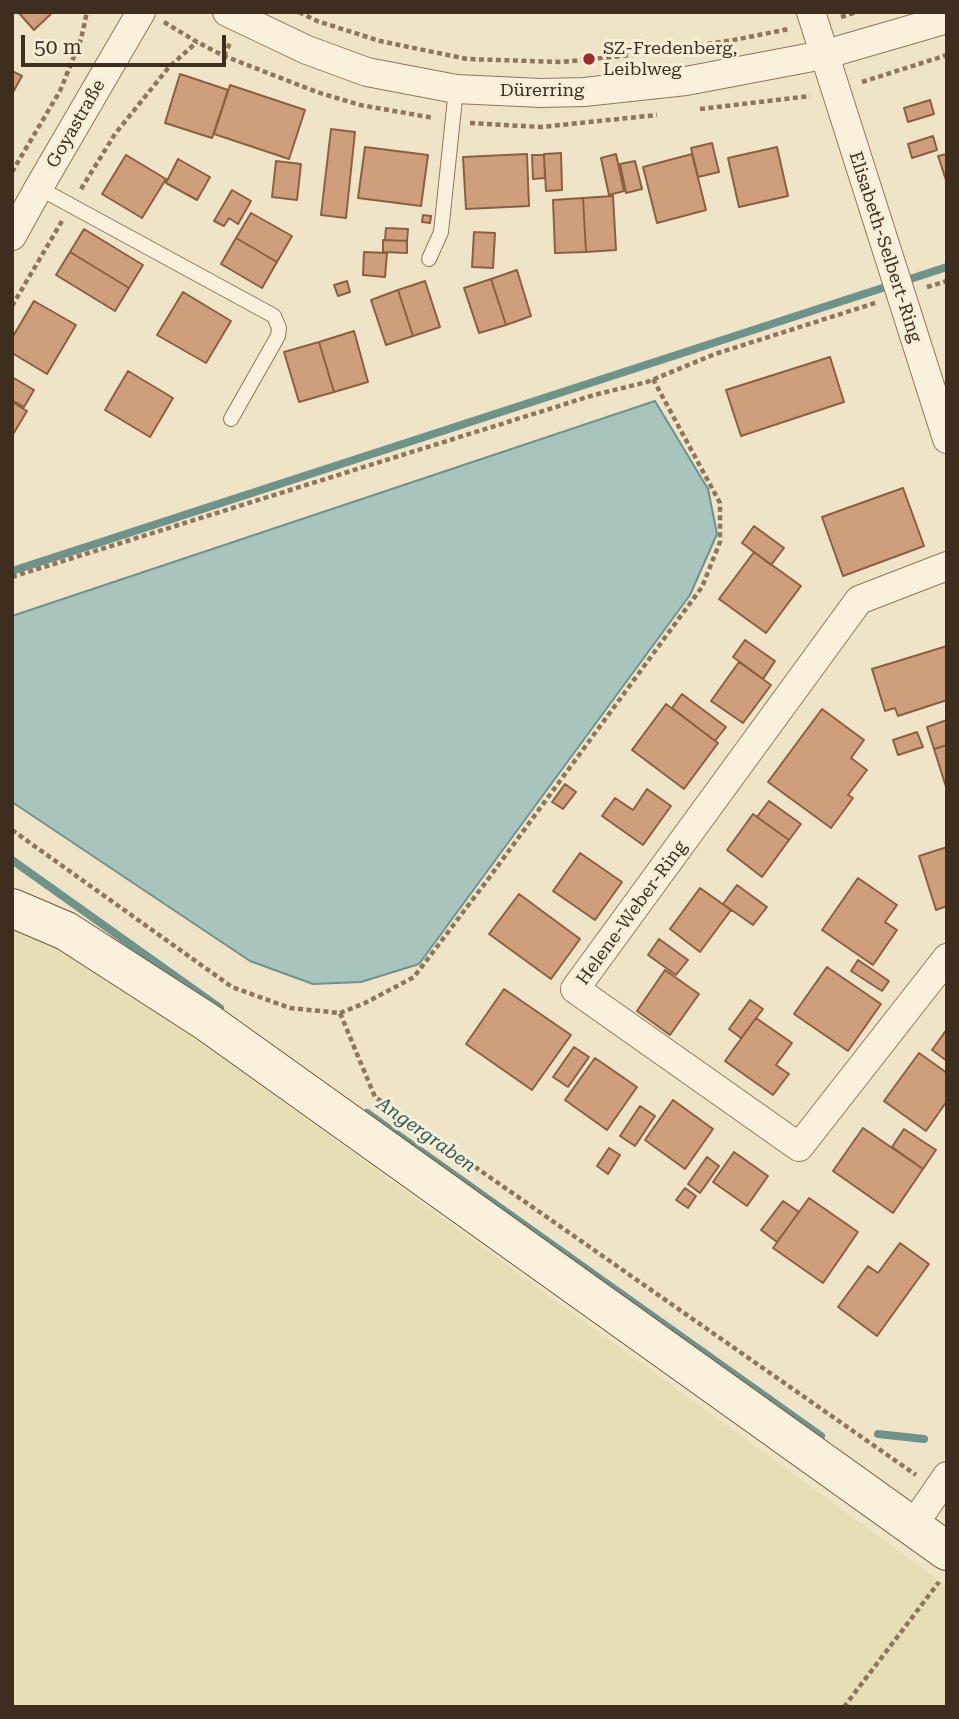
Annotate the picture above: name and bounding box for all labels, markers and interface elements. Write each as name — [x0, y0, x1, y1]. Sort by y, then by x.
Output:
scale bar — [24, 21, 229, 65]
text: 50 m — [34, 35, 82, 59]
place label: SZ-Fredenberg, Leiblweg — [603, 38, 738, 80]
marker: SZ-Fredenberg, Leiblweg — [581, 51, 597, 67]
street label: Goyastraße — [42, 76, 110, 172]
street label: Dürerring — [500, 80, 584, 102]
street label: Elisabeth-Selbert-Ring — [844, 149, 926, 345]
street label: Helene-Weber-Ring — [572, 837, 692, 989]
water label: Angergraben — [372, 1093, 480, 1177]

